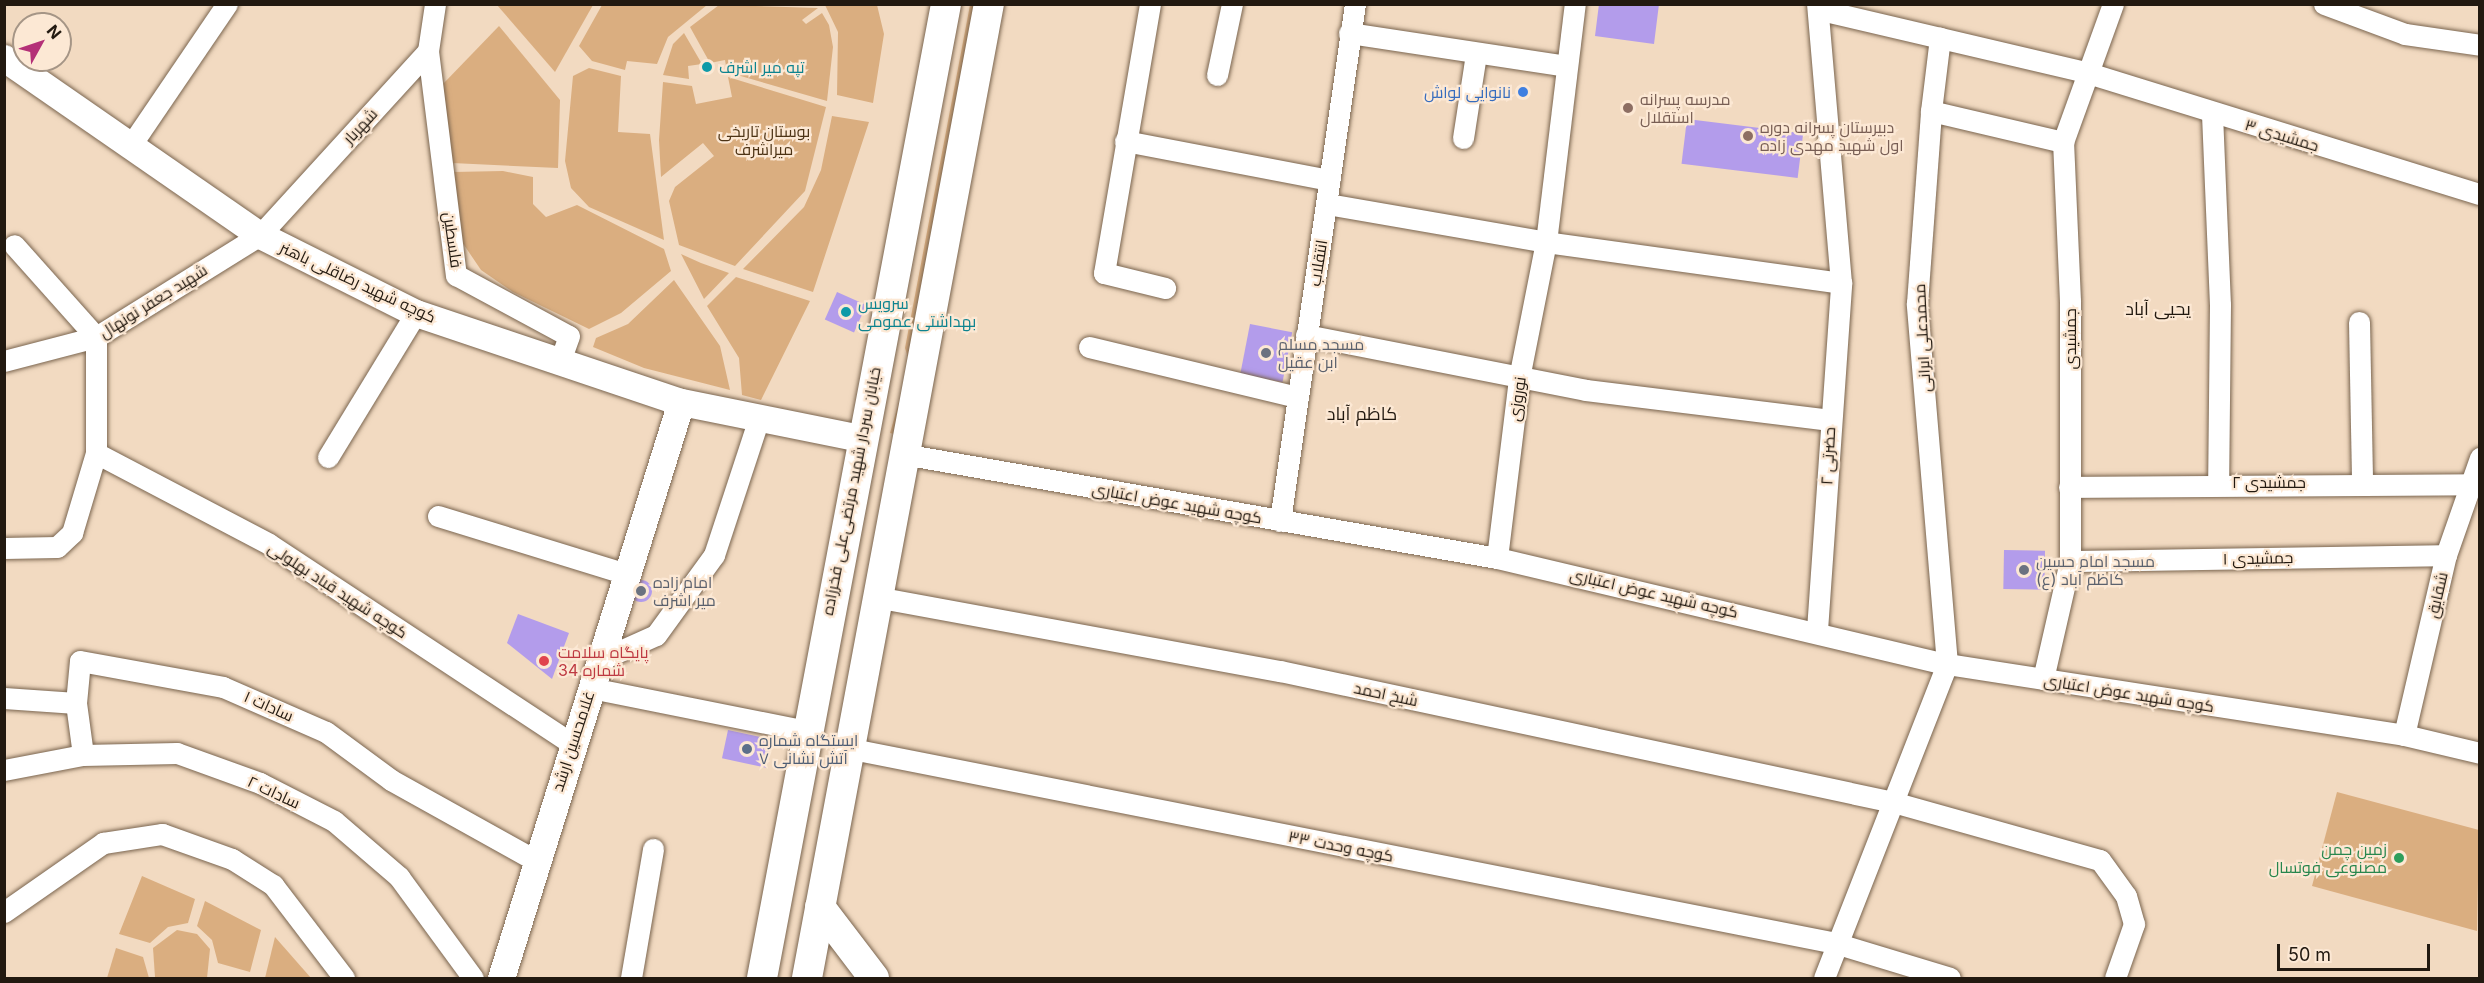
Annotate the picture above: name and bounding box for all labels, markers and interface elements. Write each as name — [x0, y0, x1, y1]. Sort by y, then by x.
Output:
north arrow — [12, 12, 72, 72]
text: N — [43, 21, 66, 43]
place label: تپه میر اشرف — [719, 57, 805, 77]
marker: تپه میر اشرف — [700, 60, 714, 74]
place label: نانوایی لواش — [1424, 82, 1511, 102]
marker: نانوایی لواش — [1516, 85, 1530, 99]
place label: مدرسه پسرانه استقلال — [1640, 89, 1730, 127]
marker: مدرسه پسرانه استقلال — [1621, 101, 1635, 115]
street label: شهریار — [339, 104, 381, 148]
street label: جمشیدی ۳ — [2243, 115, 2321, 155]
place label: دبیرستان پسرانه دوره اول شهید مهدی زاده — [1760, 117, 1904, 155]
park label: بوستان تاریخی میراشرف — [718, 121, 810, 159]
marker: دبیرستان پسرانه دوره اول شهید مهدی زاده — [1741, 129, 1755, 143]
street label: فلسطین — [440, 211, 466, 269]
street label: کوچه شهید رضاقلی باهنر — [277, 237, 439, 327]
street label: انتقلاب — [1305, 238, 1331, 288]
street label: شهید جعفر نونهال — [95, 260, 211, 342]
street label: محمدعلی ایرانی — [1910, 283, 1934, 393]
place label: سرویس بهداشتی عمومی — [858, 293, 976, 331]
district label: یحیی آباد — [2125, 298, 2191, 320]
marker: سرویس بهداشتی عمومی — [839, 305, 853, 319]
street label: جمشیدی — [2060, 308, 2080, 370]
place label: مسجد مسلم ابن عقیل — [1278, 334, 1364, 372]
marker: مسجد مسلم ابن عقیل — [1259, 346, 1273, 360]
street label: خیابان سردار شهید مرتضی‌علی فخرزاده — [817, 365, 885, 617]
street label: نوروزی — [1504, 375, 1530, 423]
district label: کاظم آباد — [1327, 403, 1397, 425]
street label: حضرتی ۲ — [1817, 426, 1839, 486]
street label: جمشیدی ۲ — [2232, 472, 2306, 492]
street label: کوچه شهید عوض اعتباری — [1091, 479, 1263, 527]
street label: کوچه شهید قباد بهلولی — [265, 538, 411, 642]
street label: جمشیدی ۱ — [2223, 548, 2293, 568]
place label: مسجد امام حسین (ع) کاظم آباد — [2036, 551, 2155, 589]
marker: مسجد امام حسین (ع) کاظم آباد — [2017, 563, 2031, 577]
street label: کوچه شهید عوض اعتباری — [1568, 564, 1740, 622]
street label: شقایق — [2422, 570, 2452, 620]
place label: امام زاده میر اشرف — [653, 572, 716, 610]
marker: امام زاده میر اشرف — [634, 584, 648, 598]
place label: پایگاه سلامت شماره 34 — [558, 642, 648, 680]
marker: پایگاه سلامت شماره 34 — [535, 652, 553, 670]
street label: کوچه شهید عوض اعتباری — [2042, 670, 2216, 716]
street label: شیخ احمد — [1352, 678, 1420, 710]
street label: سادات ۱ — [241, 687, 297, 725]
street label: غلامحسین ارشد — [548, 688, 598, 794]
place label: ایستگاه شماره ۷ آتش نشانی — [759, 730, 858, 768]
marker: ایستگاه شماره ۷ آتش نشانی — [740, 742, 754, 756]
street label: سادات ۲ — [245, 772, 303, 812]
street label: کوچه وحدت ۳۳ — [1287, 826, 1395, 866]
place label: زمین چمن مصنوعی فوتسال — [2269, 839, 2387, 877]
marker: زمین چمن مصنوعی فوتسال — [2392, 851, 2406, 865]
scale bar — [2280, 932, 2433, 970]
text: 50 m — [2288, 944, 2331, 965]

